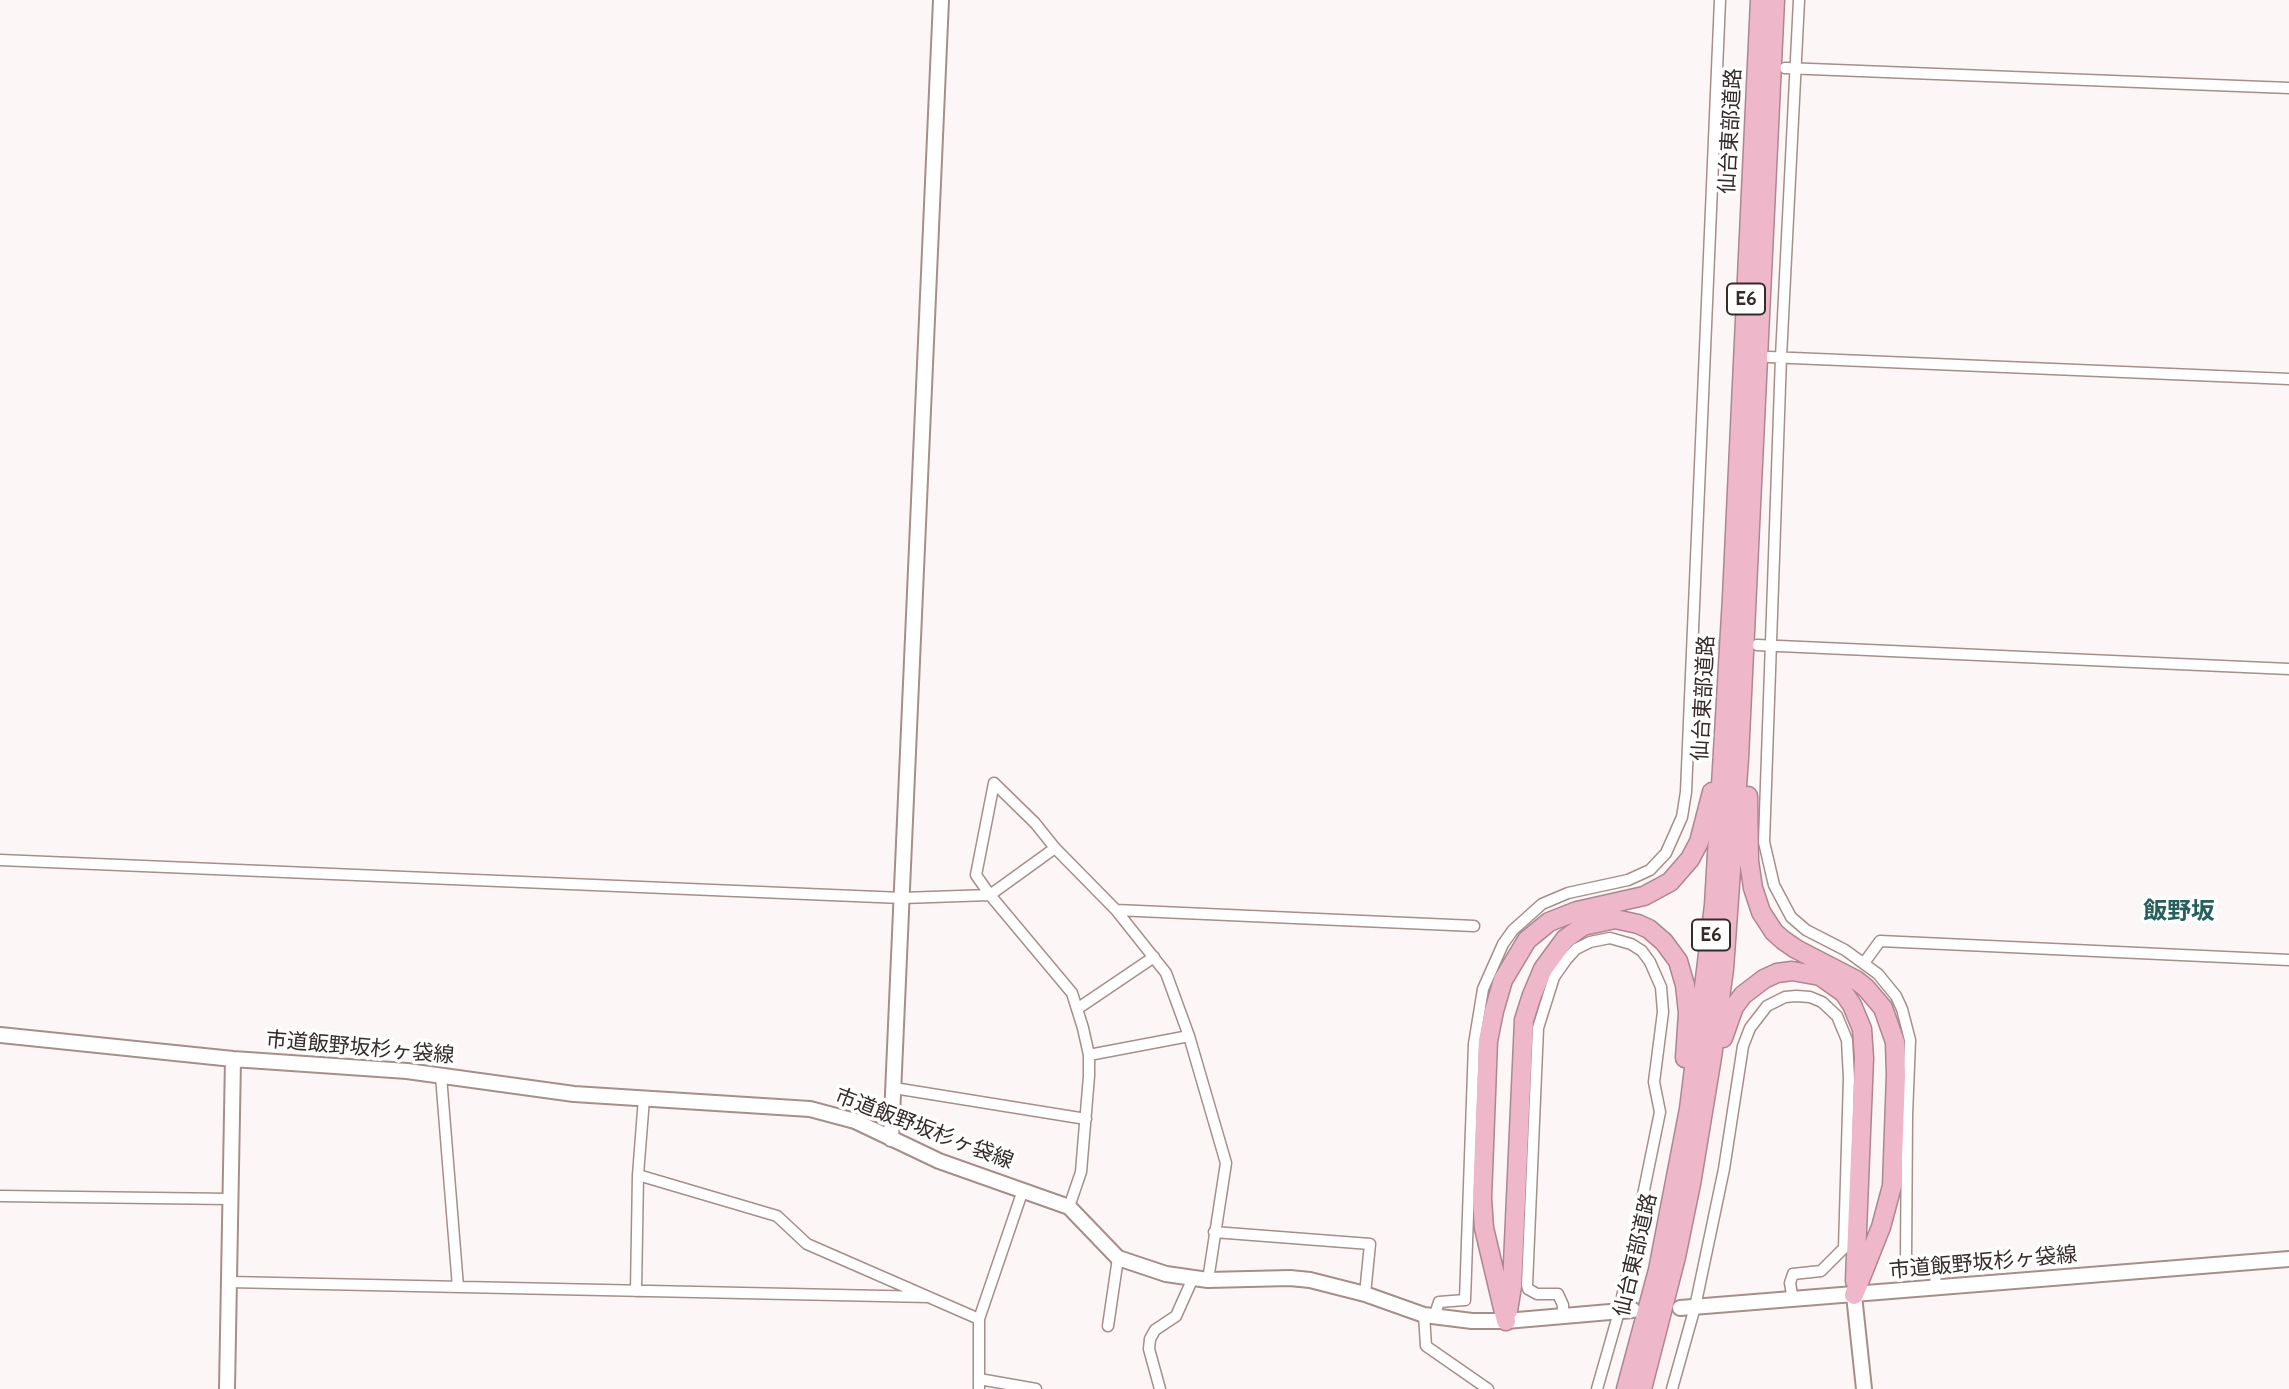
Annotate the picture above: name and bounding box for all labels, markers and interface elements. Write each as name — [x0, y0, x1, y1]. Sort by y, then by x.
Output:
street label: 仙台東部道路 — [1715, 67, 1747, 195]
road number: E6 — [1727, 284, 1765, 314]
street label: 仙台東部道路 — [1688, 634, 1720, 762]
district label: 飯野坂 — [2143, 898, 2215, 926]
road number: E6 — [1692, 920, 1730, 951]
street label: 市道飯野坂杉ヶ袋線 — [265, 1027, 455, 1069]
street label: 市道飯野坂杉ヶ袋線 — [831, 1083, 1017, 1175]
street label: 仙台東部道路 — [1610, 1191, 1662, 1319]
street label: 市道飯野坂杉ヶ袋線 — [1888, 1242, 2078, 1284]

